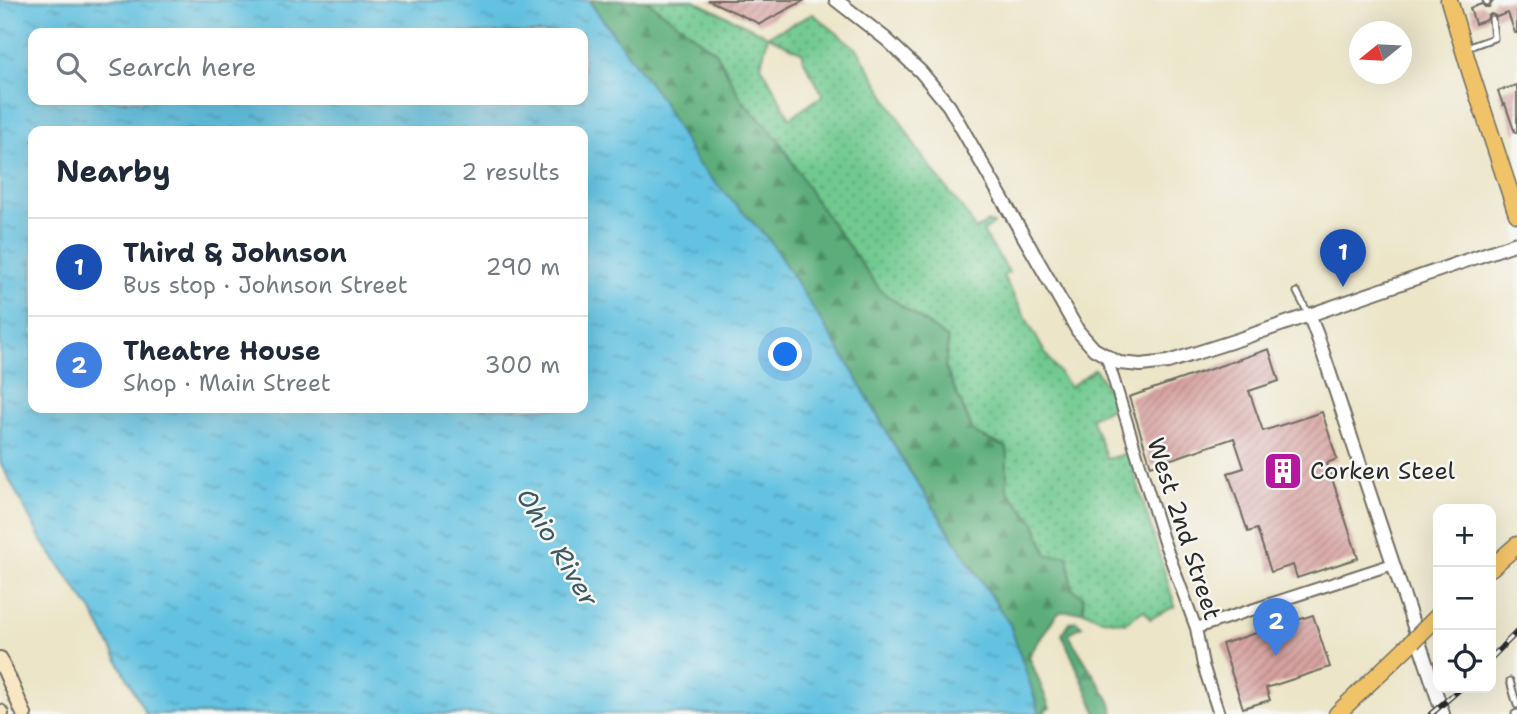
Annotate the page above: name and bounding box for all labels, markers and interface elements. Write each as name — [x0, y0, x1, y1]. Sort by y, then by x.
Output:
north arrow — [1349, 21, 1412, 84]
search box — [28, 28, 588, 105]
icon: search — [52, 48, 90, 86]
text: Search here — [108, 49, 257, 84]
text: Nearby — [56, 151, 171, 192]
text: 2 results — [461, 157, 560, 187]
pin: 1 — [1320, 229, 1366, 287]
text: Third & Johnson — [123, 235, 347, 270]
text: 1 — [74, 252, 84, 282]
text: 290 m — [486, 252, 560, 282]
text: Bus stop · Johnson Street — [123, 270, 408, 300]
text: Theatre House — [123, 333, 321, 368]
your location — [768, 337, 802, 371]
text: 2 — [71, 350, 87, 380]
text: 300 m — [485, 350, 560, 380]
text: Shop · Main Street — [123, 368, 331, 398]
street label: West 2nd Street — [1139, 434, 1229, 624]
building icon: Corken Steel — [1262, 450, 1304, 492]
place label: Corken Steel — [1310, 455, 1456, 487]
water label: Ohio River — [509, 481, 608, 613]
map controls — [1433, 504, 1496, 693]
button: + — [1433, 504, 1496, 567]
button: − — [1433, 567, 1496, 630]
pin: 2 — [1253, 598, 1299, 656]
button: locate — [1433, 630, 1496, 693]

